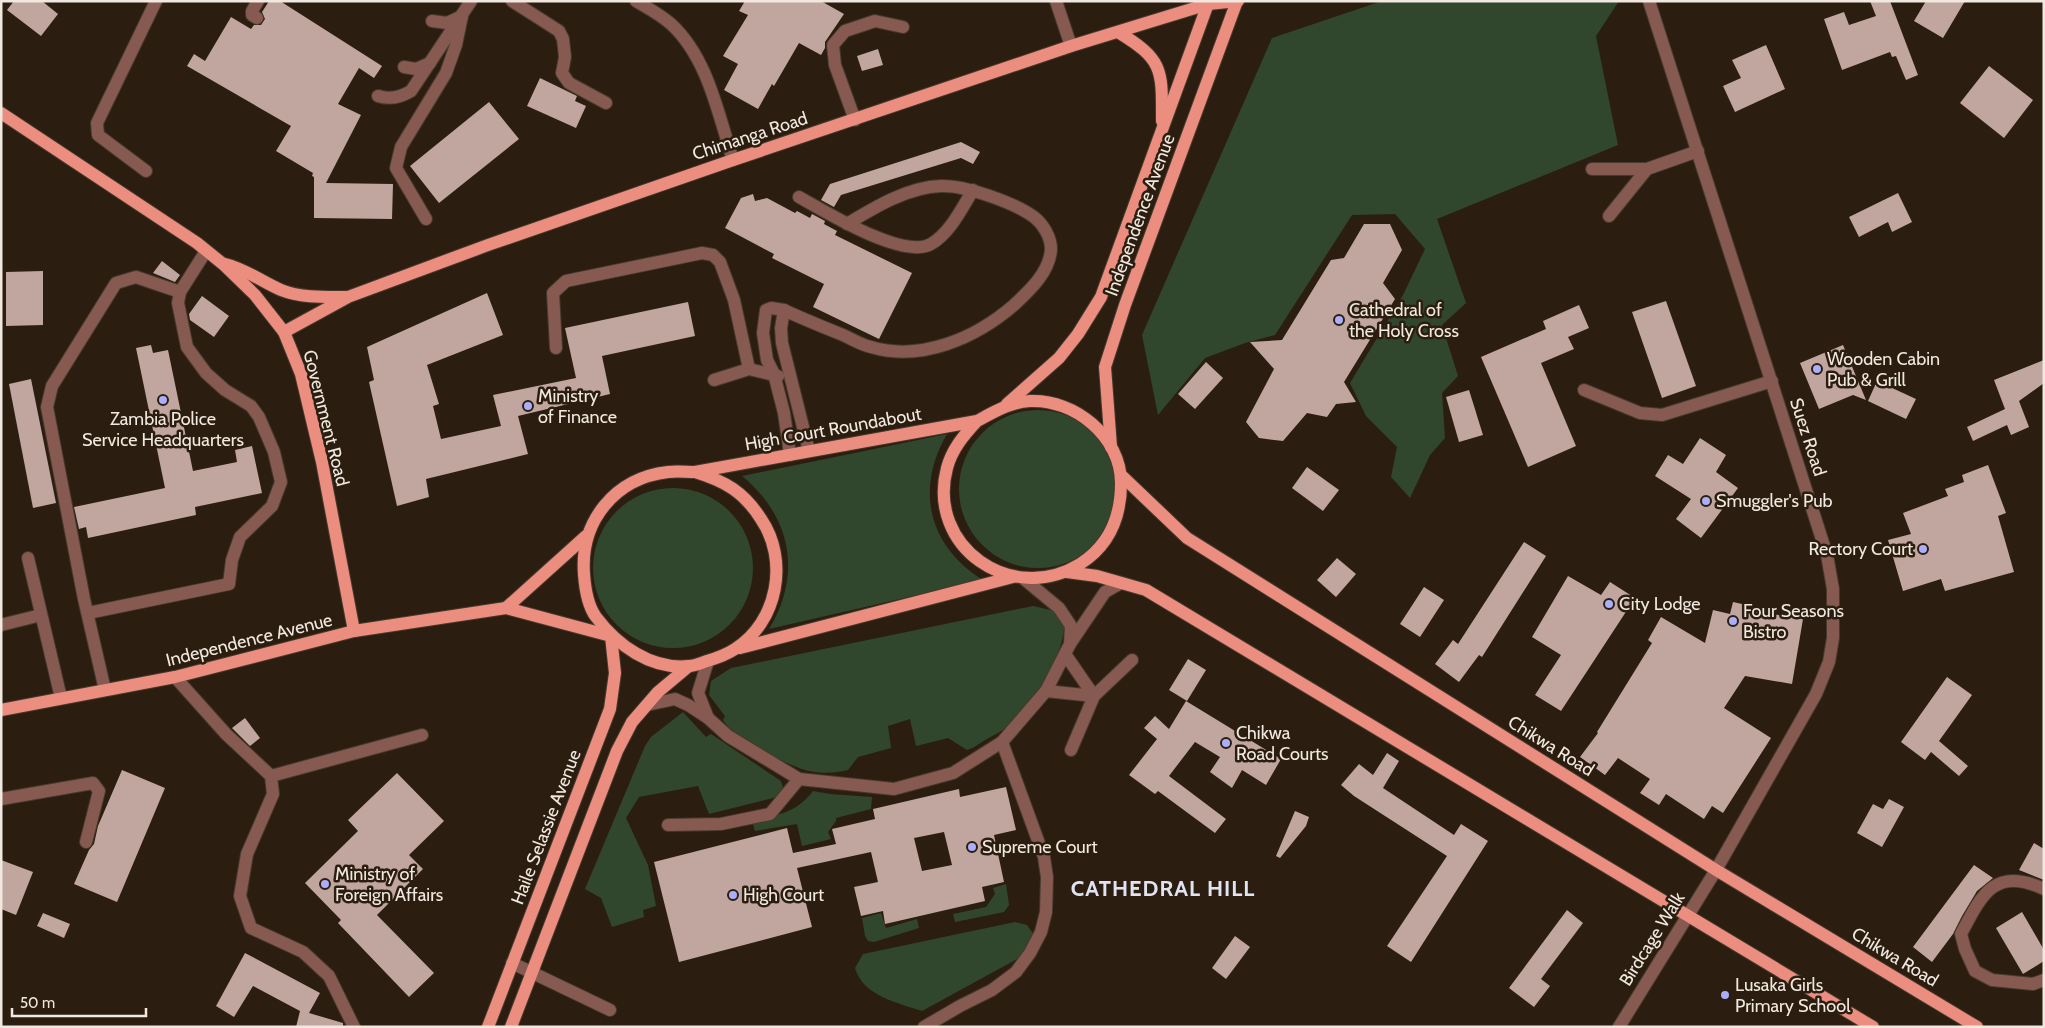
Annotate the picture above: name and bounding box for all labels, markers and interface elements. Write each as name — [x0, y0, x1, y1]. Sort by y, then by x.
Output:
street label: Chimanga Road — [690, 107, 810, 165]
street label: Independence Avenue — [1100, 131, 1180, 299]
place label: Cathedral of the Holy Cross — [1349, 299, 1459, 342]
marker: Cathedral of the Holy Cross — [1333, 314, 1345, 326]
street label: Government Road — [298, 348, 354, 488]
place label: Wooden Cabin Pub & Grill — [1827, 348, 1940, 391]
marker: Wooden Cabin Pub & Grill — [1811, 363, 1823, 375]
place label: Ministry of Finance — [538, 385, 617, 428]
marker: Zambia Police Service Headquarters — [157, 394, 169, 406]
street label: Suez Road — [1785, 395, 1831, 479]
marker: Ministry of Finance — [522, 400, 534, 412]
street label: High Court Roundabout — [743, 403, 923, 455]
place label: Zambia Police Service Headquarters — [82, 408, 244, 451]
place label: Smuggler's Pub — [1716, 490, 1833, 512]
marker: Smuggler's Pub — [1700, 495, 1712, 507]
place label: Rectory Court — [1808, 538, 1913, 560]
marker: Rectory Court — [1917, 543, 1929, 555]
place label: City Lodge — [1619, 593, 1701, 615]
marker: City Lodge — [1603, 598, 1615, 610]
place label: Four Seasons Bistro — [1743, 600, 1844, 643]
street label: Independence Avenue — [164, 609, 334, 671]
marker: Four Seasons Bistro — [1727, 615, 1739, 627]
street label: Chikwa Road — [1504, 711, 1598, 781]
place label: Chikwa Road Courts — [1236, 722, 1328, 765]
marker: Chikwa Road Courts — [1220, 737, 1232, 749]
street label: Haile Selassie Avenue — [506, 746, 586, 908]
place label: Supreme Court — [982, 836, 1098, 858]
marker: Supreme Court — [966, 841, 978, 853]
place label: Ministry of Foreign Affairs — [335, 863, 443, 906]
district label: CATHEDRAL HILL — [1071, 875, 1255, 902]
marker: Ministry of Foreign Affairs — [319, 878, 331, 890]
place label: High Court — [743, 884, 824, 906]
street label: Birdcage Walk — [1615, 887, 1690, 990]
marker: High Court — [727, 889, 739, 901]
street label: Chikwa Road — [1848, 922, 1942, 992]
place label: Lusaka Girls Primary School — [1735, 974, 1851, 1017]
scale bar — [12, 986, 146, 1018]
marker: Lusaka Girls Primary School — [1719, 989, 1731, 1001]
text: 50 m — [20, 994, 55, 1012]

